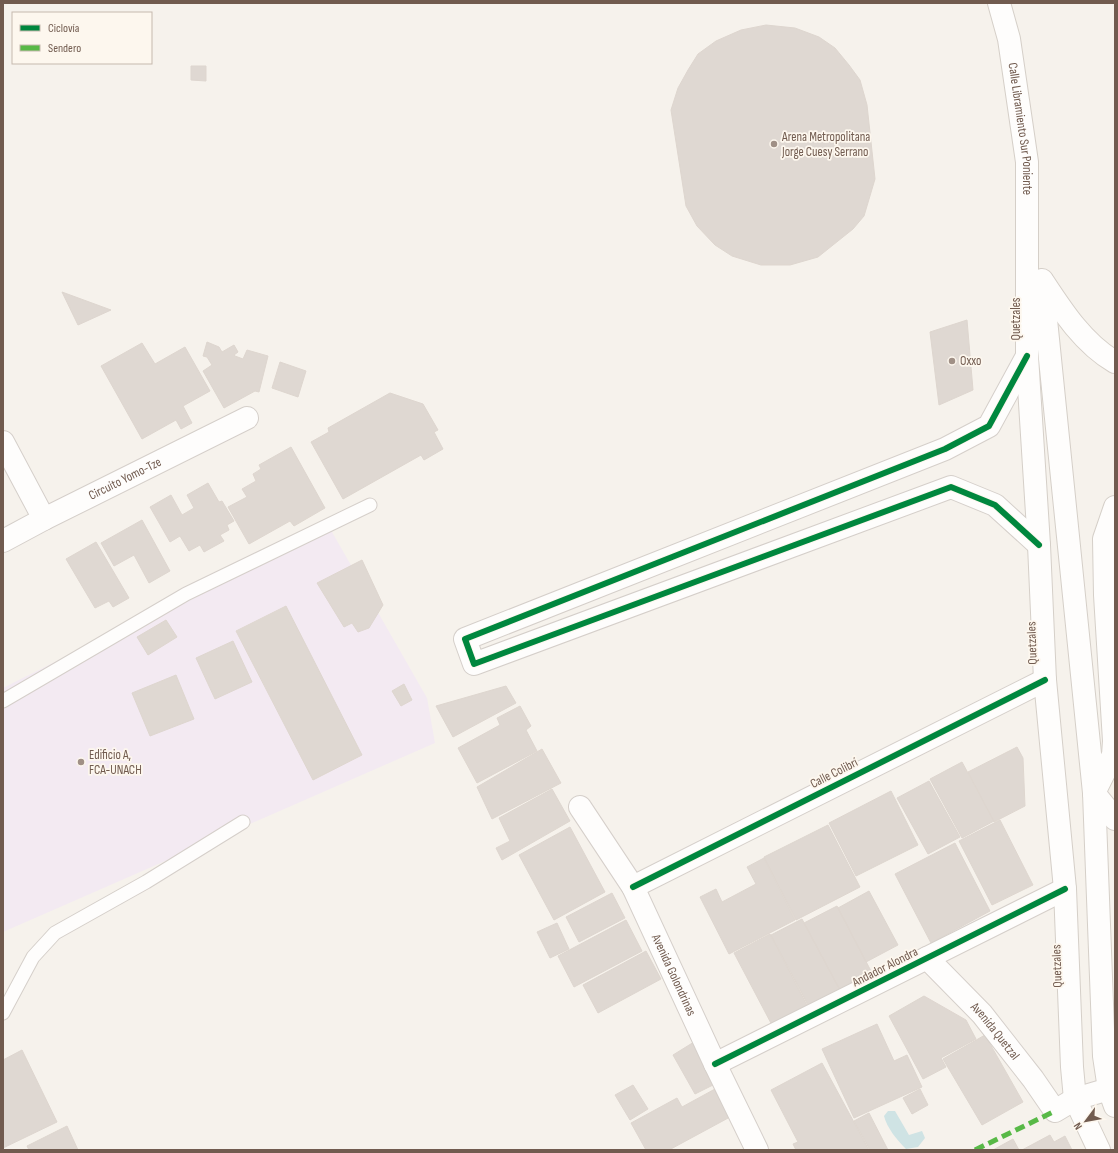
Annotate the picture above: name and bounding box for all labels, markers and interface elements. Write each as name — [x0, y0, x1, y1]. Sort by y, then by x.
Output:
legend — [12, 12, 152, 64]
text: Ciclovía — [48, 21, 80, 36]
text: Sendero — [48, 41, 81, 56]
street label: Calle Libramiento Sur Poniente — [1005, 62, 1035, 195]
place label: Arena Metropolitana Jorge Cuesy Serrano — [781, 129, 870, 160]
marker: Arena Metropolitana Jorge Cuesy Serrano — [769, 139, 779, 149]
street label: Quetzales — [1008, 297, 1024, 341]
place label: Oxxo — [960, 353, 981, 369]
marker: Oxxo — [947, 356, 957, 366]
street label: Circuito Yomo-Tze — [86, 454, 164, 504]
street label: Quetzales — [1023, 621, 1041, 665]
place label: Edificio A, FCA-UNACH — [89, 747, 142, 778]
street label: Calle Colibrí — [807, 754, 861, 792]
marker: Edificio A, FCA-UNACH — [76, 757, 86, 767]
street label: Avenida Golondrinas — [648, 931, 700, 1019]
street label: Andador Alondra — [849, 944, 920, 991]
street label: Quetzales — [1048, 944, 1066, 988]
street label: Avenida Quetzal — [966, 998, 1023, 1063]
north arrow — [1066, 1101, 1106, 1141]
text: N — [1071, 1120, 1085, 1132]

